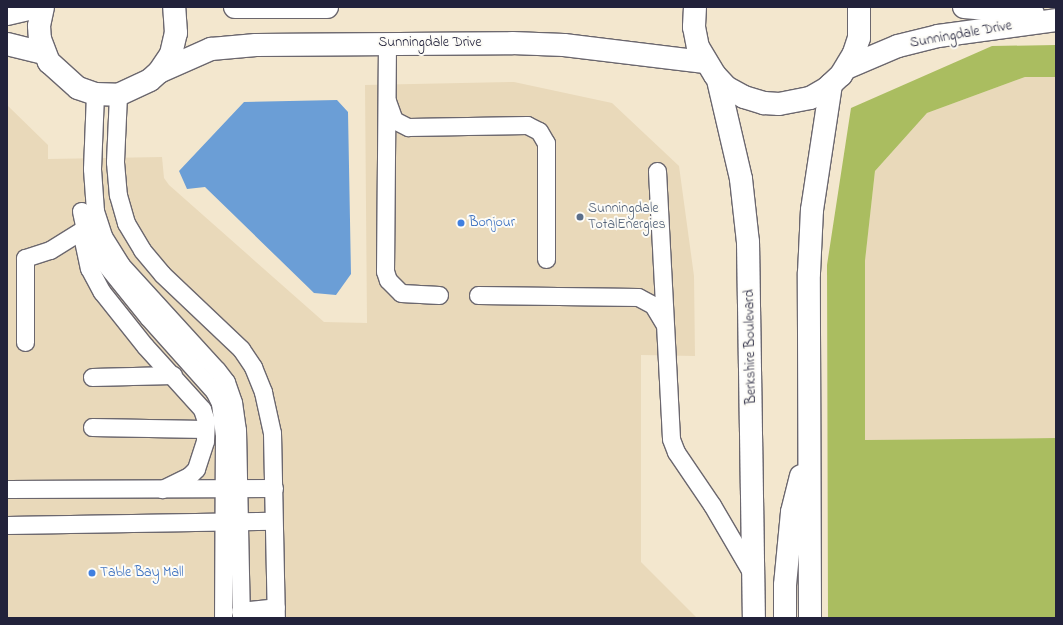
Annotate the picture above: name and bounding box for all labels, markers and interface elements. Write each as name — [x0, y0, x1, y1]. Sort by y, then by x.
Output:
street label: Sunningdale Drive — [909, 18, 1013, 52]
street label: Sunningdale Drive — [378, 35, 482, 51]
place label: Sunningdale TotalEnergies — [588, 201, 666, 234]
marker: Sunningdale TotalEnergies — [575, 212, 585, 222]
place label: Bonjour — [469, 215, 515, 231]
marker: Bonjour — [456, 218, 466, 228]
street label: Berkshire Boulevard — [742, 289, 760, 405]
place label: Table Bay Mall — [100, 565, 184, 581]
marker: Table Bay Mall — [87, 568, 97, 578]

